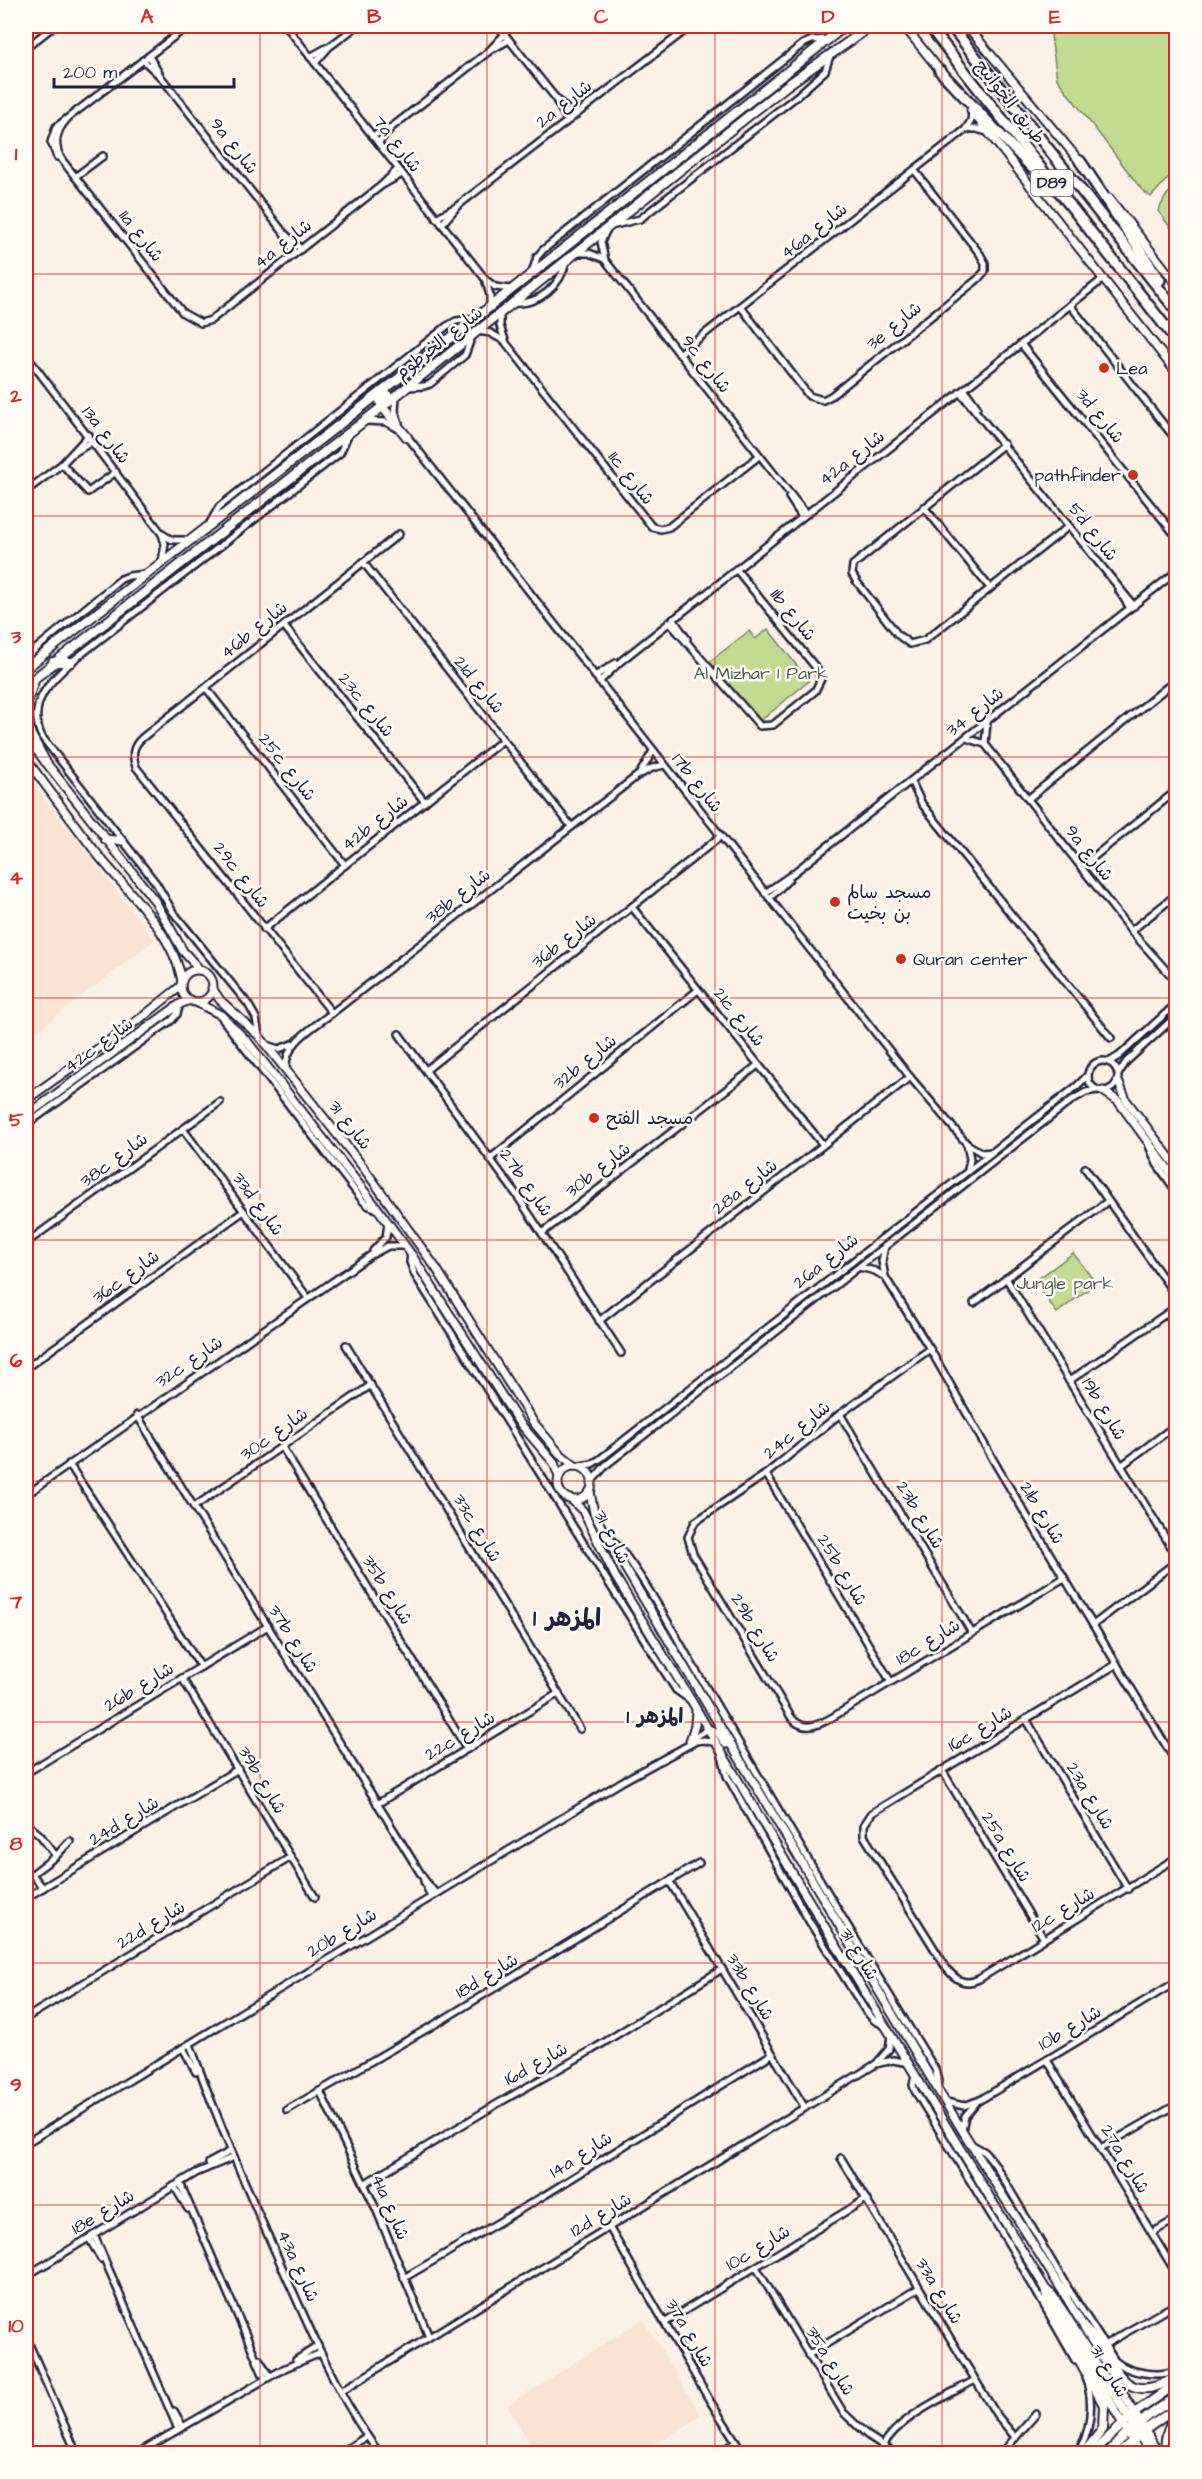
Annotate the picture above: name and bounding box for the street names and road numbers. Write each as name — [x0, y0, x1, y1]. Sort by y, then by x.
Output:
street label: طريق الخوانيج — [969, 55, 1051, 149]
street label: 2a شارع — [530, 74, 598, 134]
street label: 7a شارع — [367, 110, 427, 178]
street label: 9a شارع — [204, 112, 264, 180]
road number: D89 — [1031, 170, 1073, 196]
street label: 46a شارع — [775, 197, 853, 265]
street label: 11a شارع — [113, 205, 169, 267]
street label: 4a شارع — [249, 213, 317, 275]
street label: 3e شارع — [861, 296, 927, 356]
street label: شارع الخرطوم — [390, 301, 489, 386]
street label: 9c شارع — [675, 330, 737, 398]
street label: 3d شارع — [1070, 383, 1130, 449]
street label: 13a شارع — [76, 401, 136, 469]
street label: 42a شارع — [814, 424, 890, 492]
street label: 11c شارع — [602, 446, 660, 510]
street label: 5d شارع — [1062, 497, 1124, 567]
street label: 11b شارع — [764, 583, 822, 647]
street label: 46b شارع — [215, 595, 293, 665]
street label: 21d شارع — [448, 651, 510, 719]
street label: 23c شارع — [332, 667, 400, 743]
street label: شارع 34 — [941, 681, 1009, 743]
street label: 25c شارع — [252, 728, 322, 806]
street label: 17b شارع — [666, 748, 728, 818]
street label: 42b شارع — [336, 789, 414, 857]
street label: 9a شارع — [1059, 819, 1119, 887]
street label: 29c شارع — [207, 837, 275, 913]
street label: 38b شارع — [420, 862, 496, 930]
street label: 36b شارع — [526, 908, 602, 974]
street label: 21c شارع — [707, 982, 771, 1052]
street label: 42c شارع — [59, 1011, 139, 1079]
street label: 32b شارع — [548, 1028, 622, 1096]
street label: شارع 31 — [322, 1095, 378, 1155]
street label: 38c شارع — [75, 1127, 153, 1193]
street label: 30b شارع — [560, 1137, 636, 1203]
street label: 27b شارع — [493, 1144, 559, 1222]
street label: 28a شارع — [707, 1153, 783, 1221]
street label: 33d شارع — [226, 1167, 290, 1241]
street label: 26a شارع — [788, 1227, 864, 1295]
street label: 36c شارع — [87, 1244, 165, 1310]
street label: 32c شارع — [150, 1330, 228, 1394]
street label: 19b شارع — [1076, 1373, 1132, 1445]
street label: 24c شارع — [758, 1395, 836, 1465]
street label: 30c شارع — [235, 1401, 313, 1467]
street label: 23b شارع — [890, 1476, 950, 1554]
street label: 21b شارع — [1014, 1477, 1070, 1549]
street label: 33c شارع — [447, 1489, 507, 1567]
street label: شارع 31 — [588, 1506, 636, 1568]
street label: 25b شارع — [811, 1530, 873, 1610]
street label: 35b شارع — [356, 1550, 418, 1630]
street label: 29b شارع — [725, 1589, 785, 1667]
street label: 37b شارع — [262, 1600, 324, 1678]
street label: 18c شارع — [891, 1613, 965, 1671]
street label: 26b شارع — [99, 1656, 179, 1718]
street label: 16c شارع — [943, 1700, 1017, 1758]
street label: 22c شارع — [420, 1705, 500, 1767]
street label: 39b شارع — [232, 1741, 292, 1819]
street label: 23a شارع — [1060, 1758, 1120, 1834]
street label: 24d شارع — [84, 1790, 164, 1852]
street label: 25a شارع — [975, 1807, 1037, 1887]
street label: 12c شارع — [1026, 1881, 1100, 1939]
street label: 22d شارع — [112, 1895, 190, 1955]
street label: 20b شارع — [302, 1902, 382, 1964]
street label: شارع 31 — [833, 1923, 885, 1985]
street label: 18d شارع — [451, 1947, 523, 2005]
street label: 33b شارع — [720, 1949, 780, 2025]
street label: 10b شارع — [1034, 1999, 1106, 2057]
street label: 16d شارع — [500, 2036, 572, 2092]
street label: 27a شارع — [1095, 2120, 1155, 2198]
street label: 14a شارع — [545, 2126, 617, 2184]
street label: 41a شارع — [365, 2170, 415, 2244]
street label: 18e شارع — [67, 2183, 139, 2241]
street label: 12d شارع — [565, 2187, 637, 2243]
street label: 10c شارع — [721, 2219, 795, 2277]
street label: 43a شارع — [271, 2226, 325, 2306]
street label: 33a شارع — [909, 2253, 969, 2329]
street label: 37a شارع — [659, 2294, 719, 2372]
street label: 35a شارع — [799, 2321, 861, 2401]
street label: شارع 31 — [1084, 2340, 1134, 2402]

